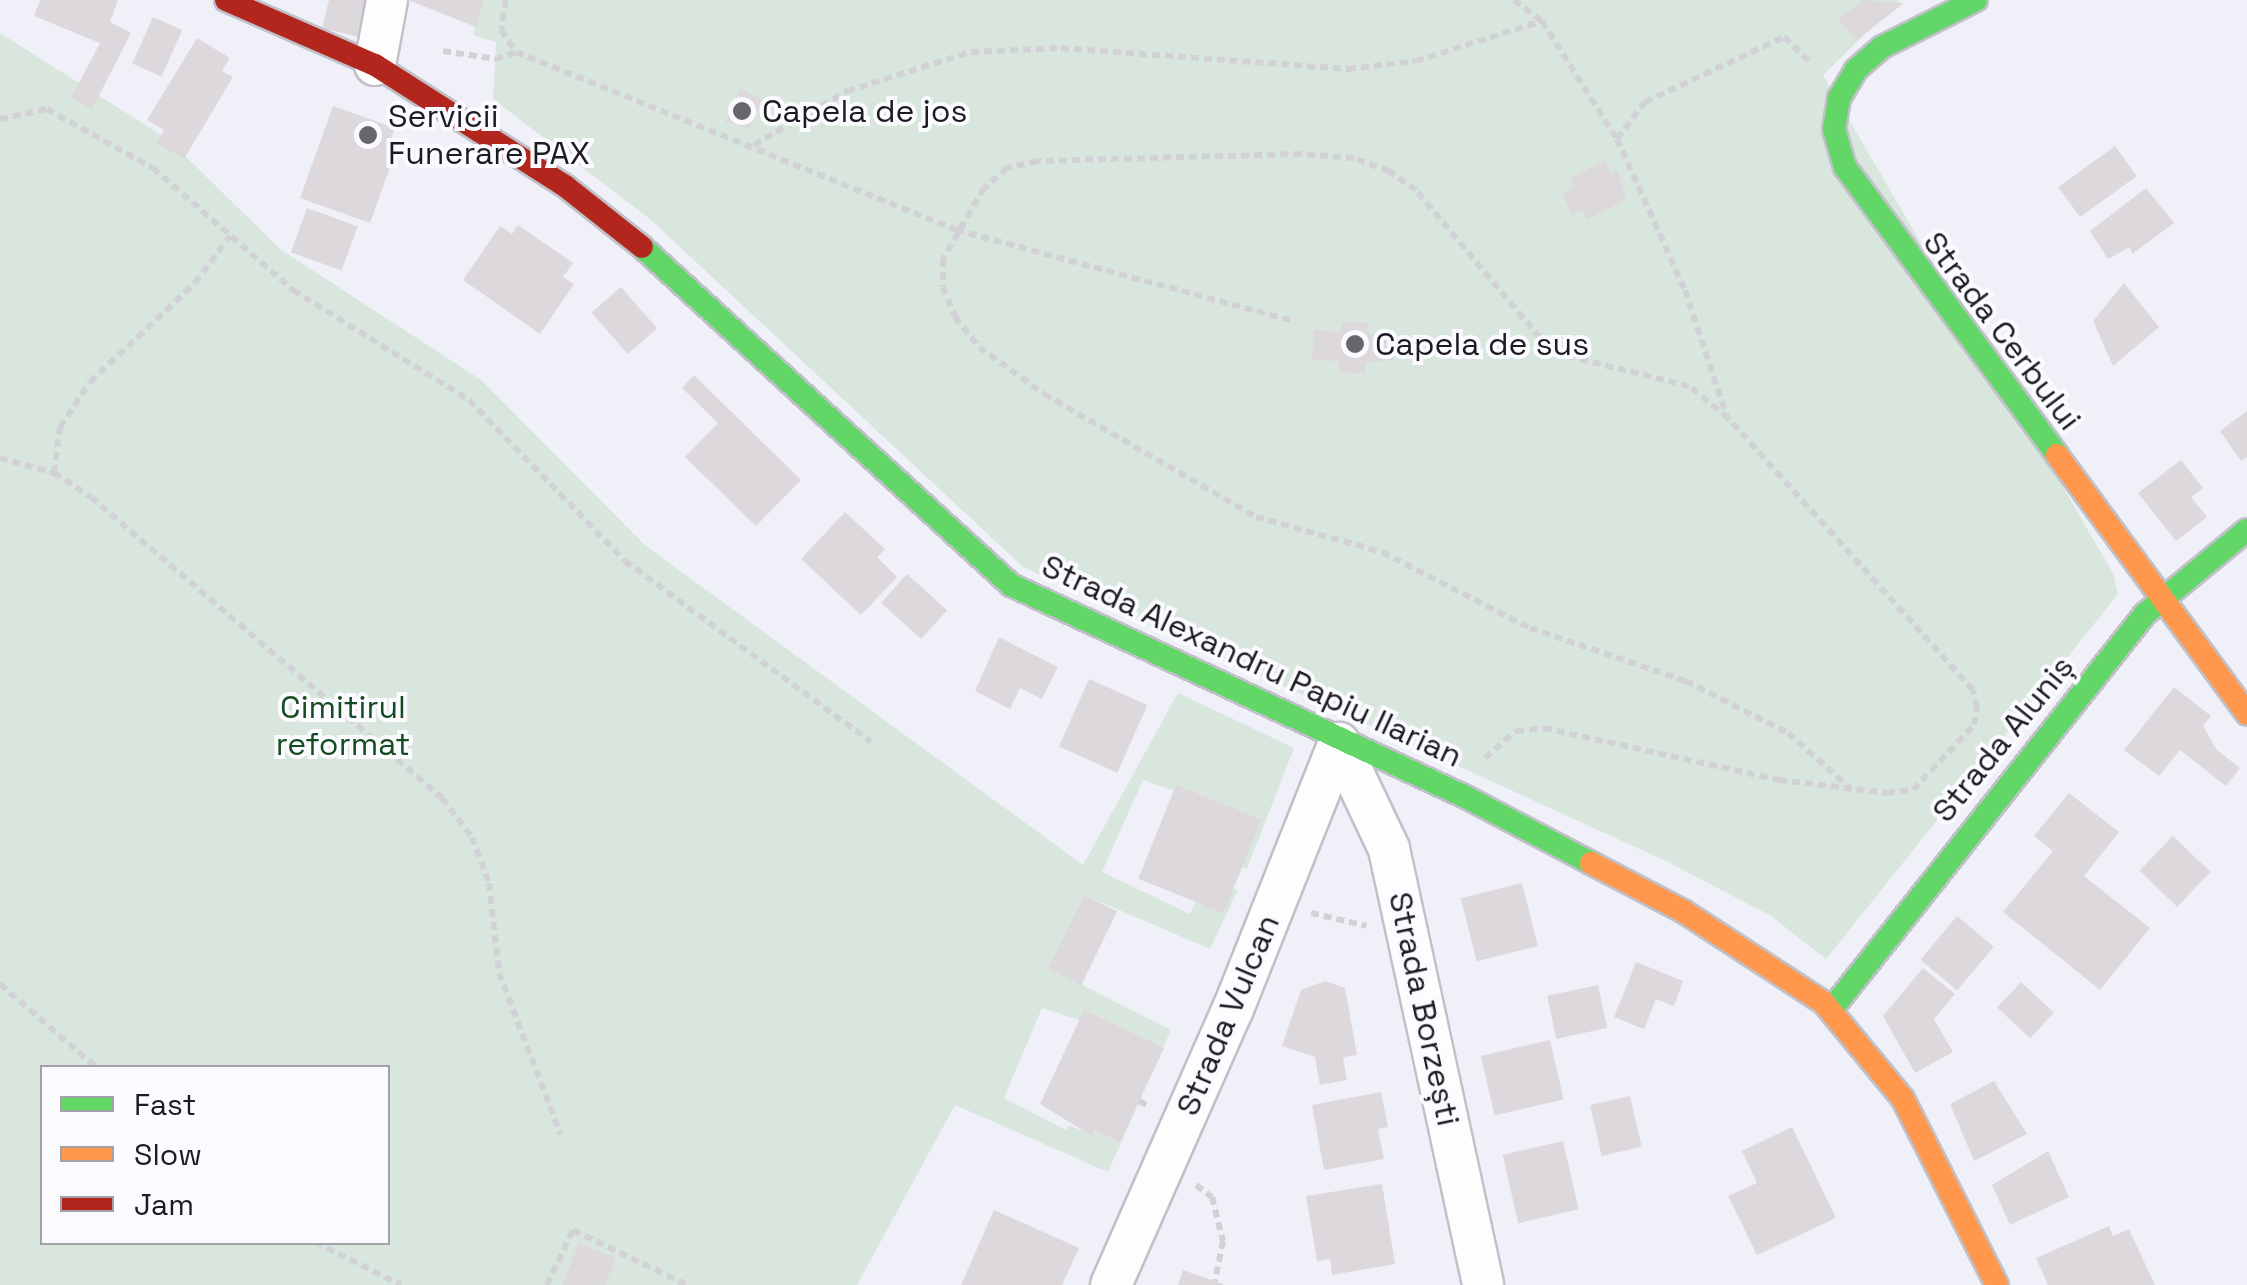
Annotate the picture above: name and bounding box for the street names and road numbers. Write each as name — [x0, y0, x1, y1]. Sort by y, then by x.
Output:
street label: Strada Cerbului — [1915, 224, 2089, 438]
street label: Strada Alexandru Papiu Ilarian — [1036, 546, 1468, 776]
street label: Strada Aluniș — [1924, 648, 2082, 830]
street label: Strada Borzești — [1380, 889, 1468, 1129]
street label: Strada Vulcan — [1168, 908, 1288, 1122]

